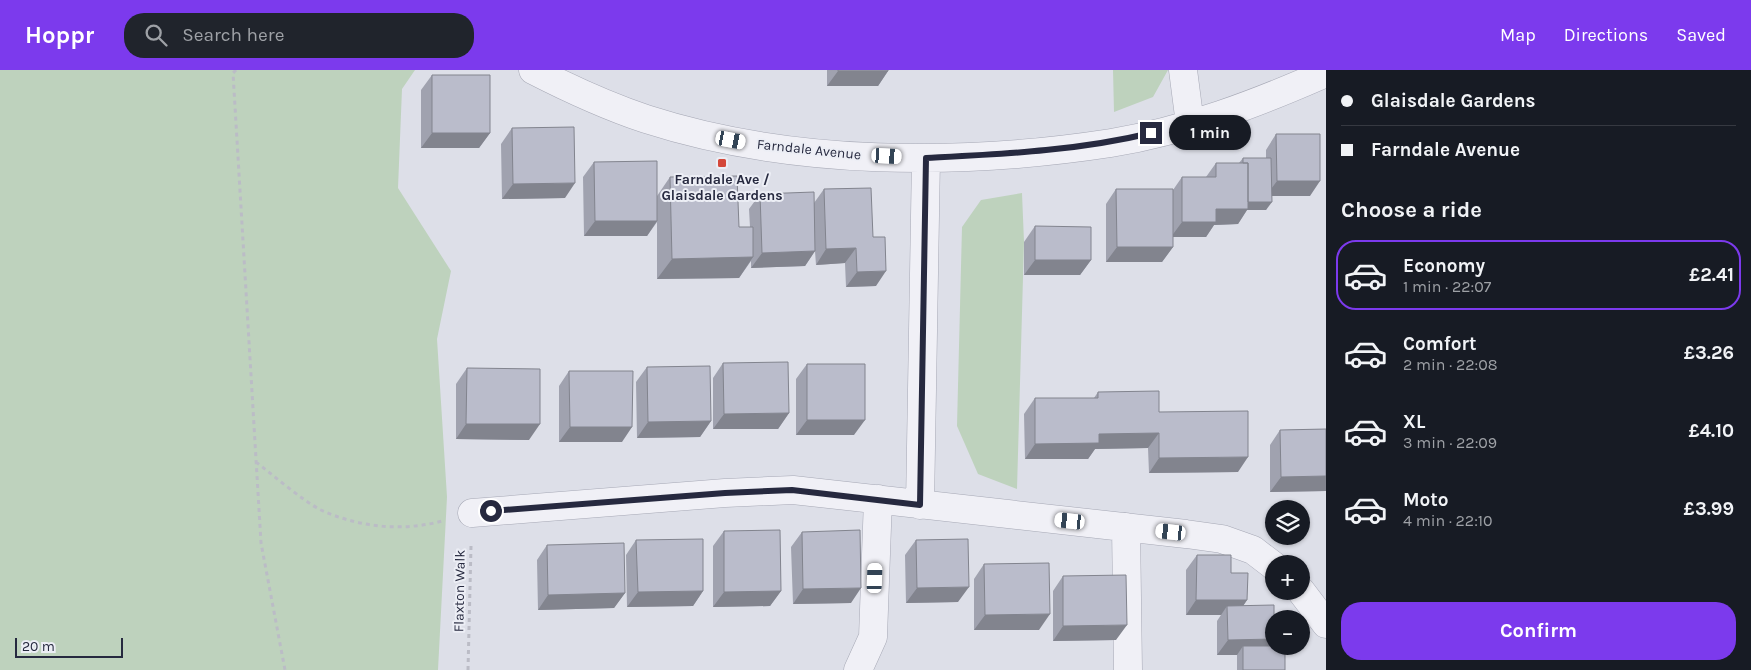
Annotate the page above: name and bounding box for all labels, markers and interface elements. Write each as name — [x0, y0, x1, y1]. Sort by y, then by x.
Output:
search box — [124, 13, 474, 58]
text: Hoppr — [25, 21, 94, 49]
icon: search — [142, 21, 170, 49]
text: Search here — [182, 24, 284, 46]
text: Map — [1500, 24, 1536, 46]
text: Directions — [1564, 24, 1648, 46]
text: Saved — [1676, 24, 1726, 46]
text: Glaisdale Gardens — [1371, 90, 1536, 112]
callout: 1 min — [1168, 116, 1251, 150]
route end — [1140, 122, 1162, 144]
text: 1 min — [1190, 123, 1230, 142]
car — [714, 130, 747, 150]
street label: Farndale Avenue — [756, 136, 862, 163]
text: Farndale Avenue — [1371, 139, 1520, 161]
car — [871, 148, 902, 164]
marker: Farndale Ave / Glaisdale Gardens — [716, 157, 728, 169]
place label: Farndale Ave / Glaisdale Gardens — [661, 171, 783, 204]
text: Choose a ride — [1341, 197, 1482, 223]
icon: car — [1343, 253, 1388, 298]
text: Economy — [1403, 255, 1485, 277]
text: £2.41 — [1689, 264, 1734, 286]
text: 1 min · 22:07 — [1403, 277, 1491, 296]
icon: car — [1343, 331, 1388, 376]
text: Comfort — [1403, 333, 1477, 355]
text: £3.26 — [1684, 342, 1734, 364]
text: 2 min · 22:08 — [1403, 355, 1497, 374]
icon: car — [1343, 409, 1388, 454]
text: XL — [1403, 411, 1425, 433]
text: £4.10 — [1688, 420, 1734, 442]
text: 3 min · 22:09 — [1403, 433, 1497, 452]
icon: car — [1343, 487, 1388, 532]
text: Moto — [1403, 489, 1449, 511]
text: £3.99 — [1683, 498, 1734, 520]
route start — [480, 500, 502, 522]
map controls — [1265, 500, 1310, 655]
button: layers — [1265, 500, 1310, 545]
text: 4 min · 22:10 — [1403, 511, 1493, 530]
car — [1054, 512, 1085, 530]
car — [1155, 523, 1186, 541]
street label: Flaxton Walk — [450, 550, 469, 632]
button: + — [1265, 555, 1310, 600]
car — [866, 563, 883, 593]
button: Confirm — [1341, 602, 1736, 660]
button: − — [1265, 610, 1310, 655]
scale bar — [15, 635, 122, 658]
text: 20 m — [22, 638, 55, 655]

